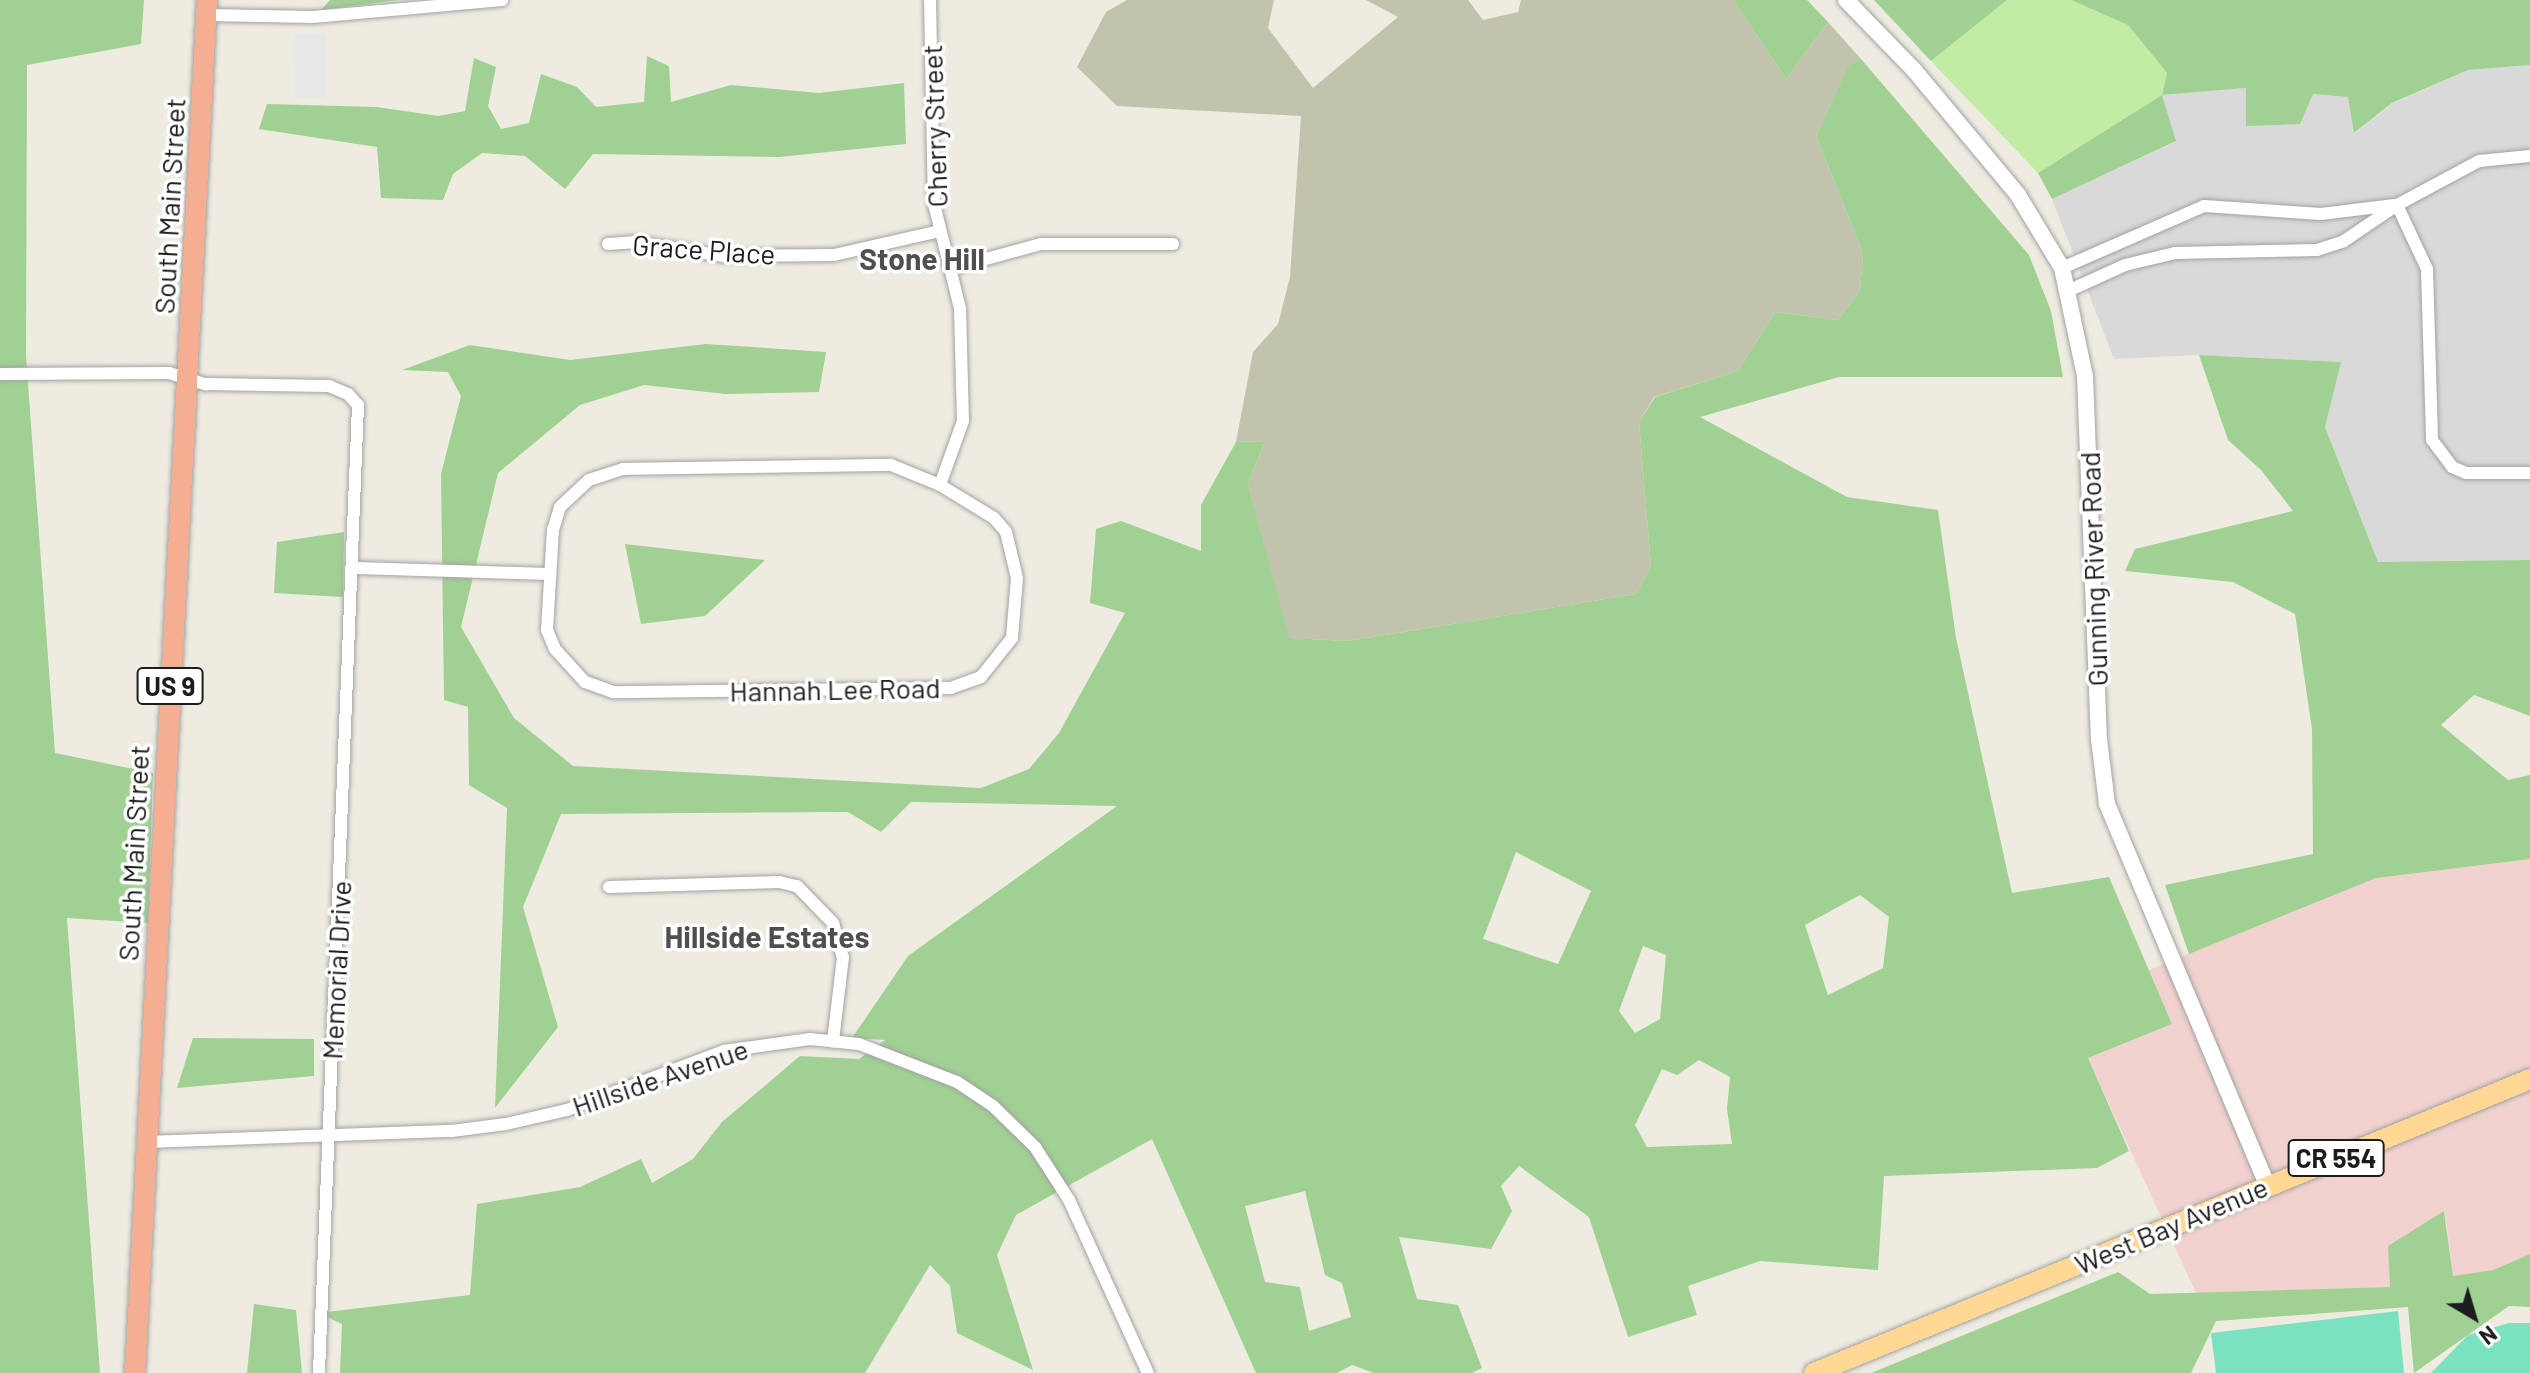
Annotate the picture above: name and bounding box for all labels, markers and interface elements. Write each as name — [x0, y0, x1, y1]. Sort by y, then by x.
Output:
street label: Cherry Street — [914, 44, 954, 208]
street label: South Main Street — [147, 97, 191, 315]
street label: Grace Place — [631, 227, 777, 271]
district label: Stone Hill — [859, 240, 985, 276]
street label: Gunning River Road — [2072, 451, 2114, 687]
road number: US 9 — [136, 664, 204, 708]
street label: Hannah Lee Road — [729, 670, 941, 708]
street label: South Main Street — [111, 744, 155, 962]
street label: Memorial Drive — [315, 880, 357, 1060]
district label: Hillside Estates — [664, 918, 870, 954]
street label: Hillside Avenue — [568, 1031, 752, 1123]
road number: CR 554 — [2286, 1136, 2386, 1180]
street label: West Bay Avenue — [2070, 1169, 2272, 1281]
north arrow — [2434, 1277, 2514, 1357]
text: N — [2475, 1321, 2503, 1351]

